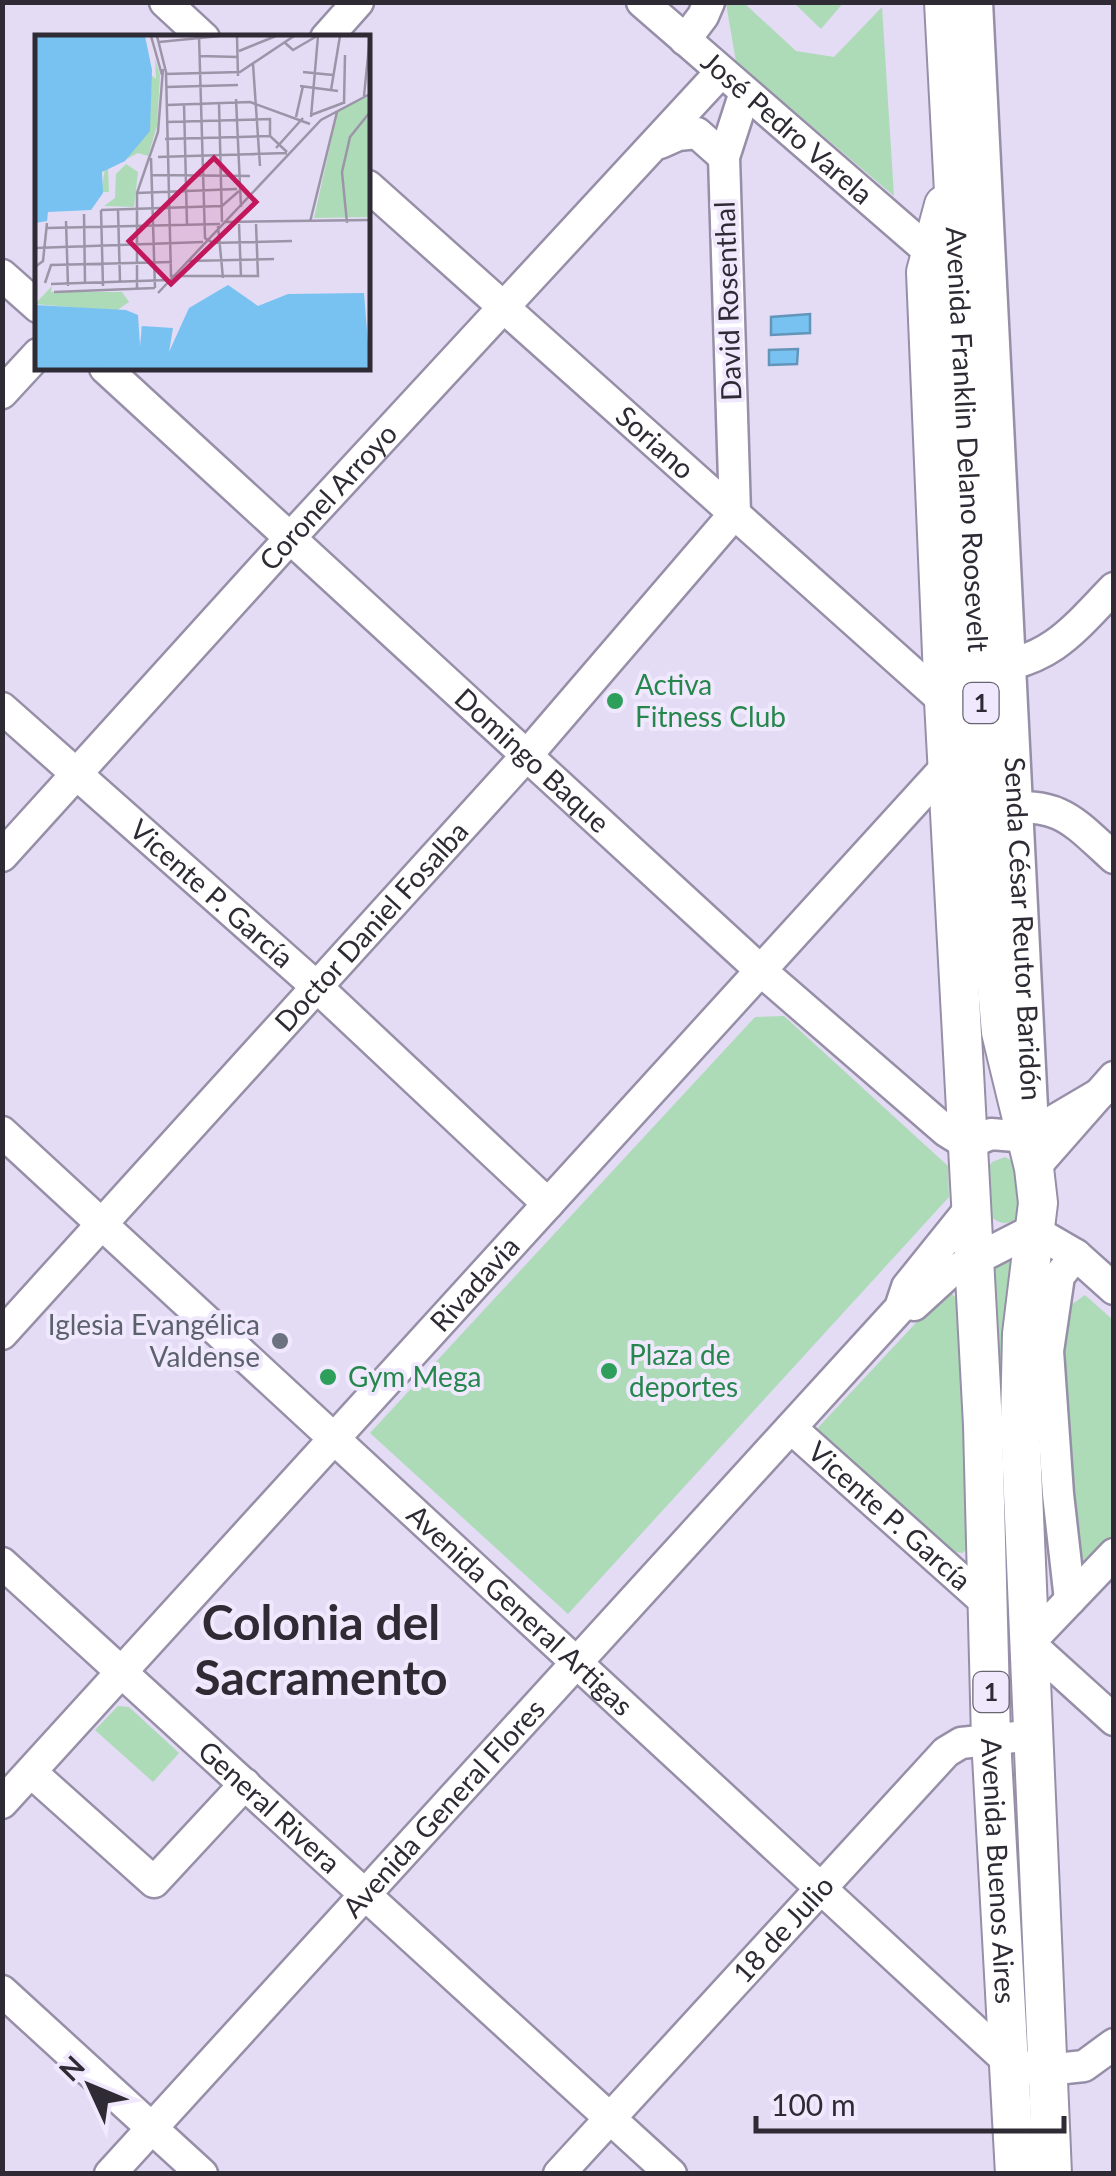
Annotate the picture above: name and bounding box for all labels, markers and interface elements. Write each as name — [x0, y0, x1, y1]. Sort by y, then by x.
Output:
inset map — [35, 35, 370, 370]
street label: José Pedro Varela — [695, 44, 880, 211]
street label: David Rosenthal — [707, 201, 747, 401]
street label: Avenida Franklin Delano Roosevelt — [940, 226, 996, 653]
street label: Soriano — [610, 398, 702, 486]
street label: Coronel Arroyo — [251, 416, 403, 577]
place label: Activa Fitness Club — [635, 667, 786, 733]
street label: Domingo Baque — [448, 680, 617, 839]
road number: 1 — [964, 683, 998, 723]
marker: Activa Fitness Club — [604, 690, 626, 712]
street label: Senda César Reutor Baridón — [999, 756, 1050, 1101]
street label: Vicente P. García — [124, 812, 301, 974]
street label: Doctor Daniel Fosalba — [267, 814, 475, 1038]
street label: Rivadavia — [422, 1229, 526, 1338]
place label: Iglesia Evangélica Valdense — [48, 1307, 260, 1373]
marker: Iglesia Evangélica Valdense — [269, 1330, 291, 1352]
place label: Plaza de deportes — [629, 1337, 738, 1403]
place label: Gym Mega — [348, 1359, 481, 1393]
marker: Plaza de deportes — [598, 1360, 620, 1382]
marker: Gym Mega — [317, 1366, 339, 1388]
street label: Vicente P. García — [802, 1434, 978, 1597]
street label: Avenida General Artigas — [401, 1497, 640, 1722]
district label: Colonia del Sacramento — [194, 1593, 448, 1705]
road number: 1 — [974, 1672, 1008, 1712]
street label: Avenida General Flores — [335, 1691, 551, 1924]
street label: General Rivera — [192, 1733, 348, 1880]
street label: Avenida Buenos Aires — [975, 1737, 1024, 2005]
street label: 18 de Julio — [725, 1868, 840, 1989]
north arrow — [40, 2036, 140, 2136]
text: N — [52, 2048, 91, 2088]
scale bar — [756, 2071, 1064, 2133]
text: 100 m — [771, 2086, 856, 2122]

